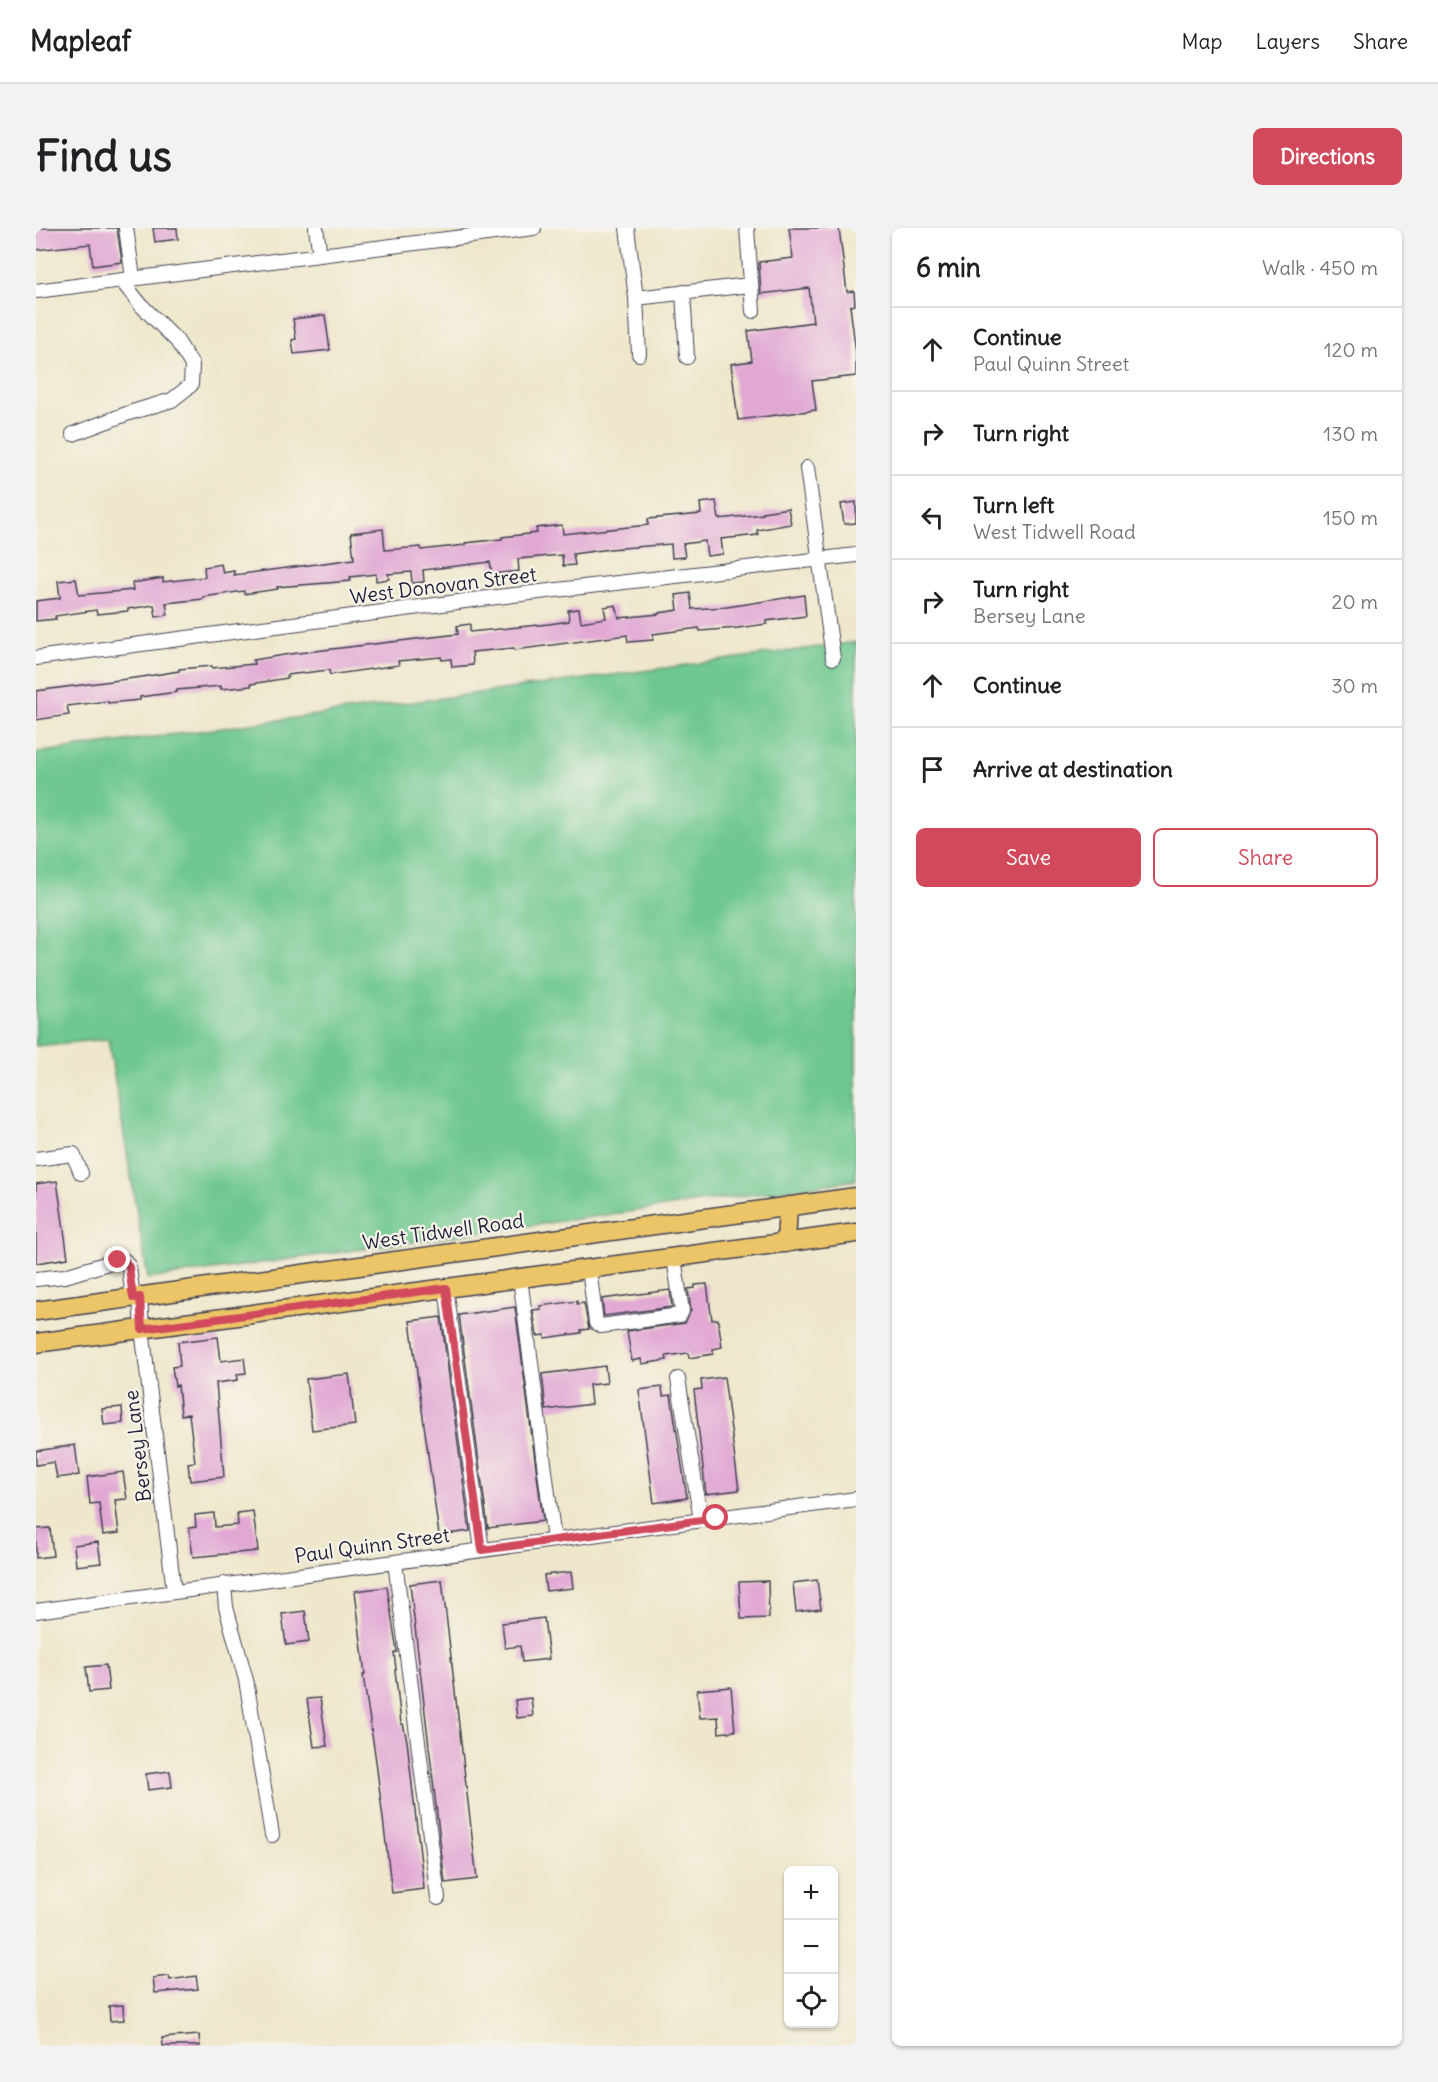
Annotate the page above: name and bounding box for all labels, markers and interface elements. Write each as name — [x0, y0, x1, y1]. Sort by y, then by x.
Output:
text: Mapleaf — [30, 23, 131, 59]
text: Map — [1182, 28, 1222, 55]
text: Layers — [1255, 28, 1320, 55]
text: Share — [1353, 28, 1408, 55]
button: Directions — [1253, 128, 1402, 185]
text: Find us — [36, 130, 172, 182]
text: 6 min — [916, 251, 981, 284]
text: Walk · 450 m — [1262, 255, 1378, 280]
text: Continue — [973, 323, 1062, 351]
icon: ahead — [916, 333, 949, 366]
text: 120 m — [1324, 337, 1378, 362]
text: Paul Quinn Street — [973, 351, 1129, 376]
icon: right — [916, 417, 949, 450]
text: Turn right — [973, 419, 1069, 447]
text: 130 m — [1323, 421, 1378, 446]
text: Turn left — [973, 491, 1054, 519]
icon: left — [916, 501, 949, 534]
text: 150 m — [1323, 505, 1378, 530]
text: West Tidwell Road — [973, 519, 1136, 544]
street label: West Donovan Street — [348, 561, 538, 609]
text: Turn right — [973, 575, 1069, 603]
icon: right — [916, 585, 949, 618]
text: 20 m — [1332, 589, 1378, 614]
text: Bersey Lane — [973, 603, 1086, 628]
icon: ahead — [916, 669, 949, 702]
text: Continue — [973, 671, 1062, 699]
text: 30 m — [1331, 673, 1378, 698]
icon: arrive — [916, 753, 949, 786]
text: Arrive at destination — [973, 755, 1173, 783]
button: Save — [916, 828, 1141, 887]
button: Share — [1153, 828, 1378, 887]
street label: West Tidwell Road — [361, 1207, 526, 1255]
route end — [104, 1246, 130, 1272]
street label: Bersey Lane — [118, 1389, 156, 1503]
route start — [702, 1504, 728, 1530]
street label: Paul Quinn Street — [293, 1522, 451, 1568]
map controls — [784, 1866, 838, 2028]
button: + — [784, 1866, 838, 1920]
button: − — [784, 1920, 838, 1974]
button: locate — [784, 1974, 838, 2028]

